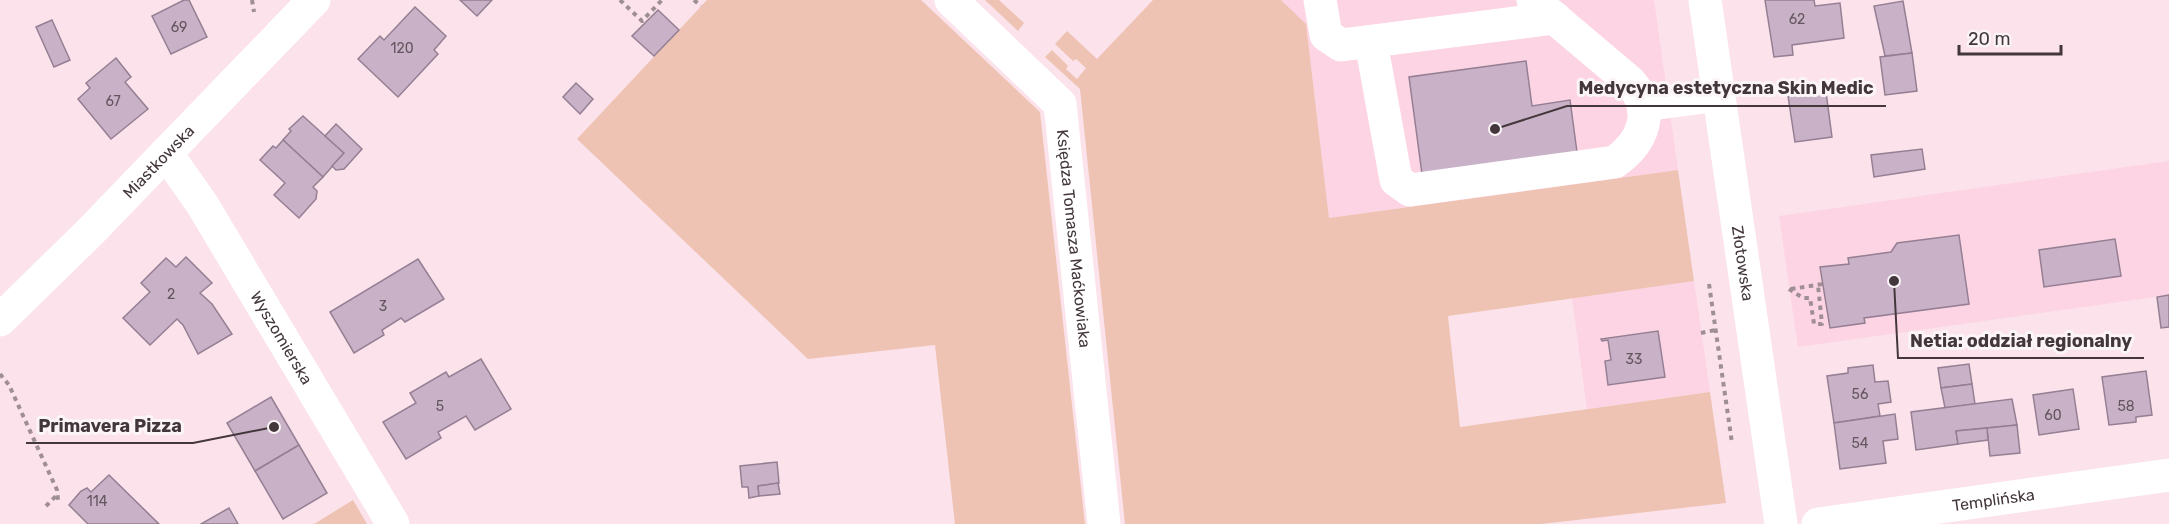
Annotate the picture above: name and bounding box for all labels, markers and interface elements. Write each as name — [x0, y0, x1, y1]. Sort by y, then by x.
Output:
house number: 62 — [1789, 11, 1805, 28]
scale bar — [1959, 18, 2061, 56]
house number: 69 — [171, 19, 187, 36]
text: 20 m — [1968, 28, 2010, 50]
house number: 120 — [390, 40, 414, 57]
callout: Medycyna estetyczna Skin Medic — [1567, 70, 1886, 106]
text: Medycyna estetyczna Skin Medic — [1578, 77, 1874, 99]
house number: 67 — [105, 93, 121, 110]
street label: Miastkowska — [119, 121, 198, 202]
street label: Księdza Tomasza Maćkowiaka — [1053, 129, 1095, 349]
street label: Złotowska — [1728, 224, 1758, 302]
house number: 2 — [167, 286, 175, 303]
street label: Wyszomierska — [247, 288, 317, 388]
house number: 3 — [379, 298, 387, 315]
callout: Netia: oddział regionalny — [1898, 322, 2144, 358]
text: Netia: oddział regionalny — [1910, 330, 2132, 352]
house number: 33 — [1626, 351, 1642, 368]
house number: 56 — [1852, 386, 1868, 403]
house number: 5 — [436, 398, 444, 415]
house number: 58 — [2117, 398, 2135, 415]
callout: Primavera Pizza — [26, 407, 193, 443]
house number: 60 — [2044, 407, 2062, 424]
text: Primavera Pizza — [38, 415, 182, 437]
house number: 54 — [1851, 435, 1869, 452]
street label: Templińska — [1951, 484, 2036, 515]
house number: 114 — [87, 493, 108, 510]

